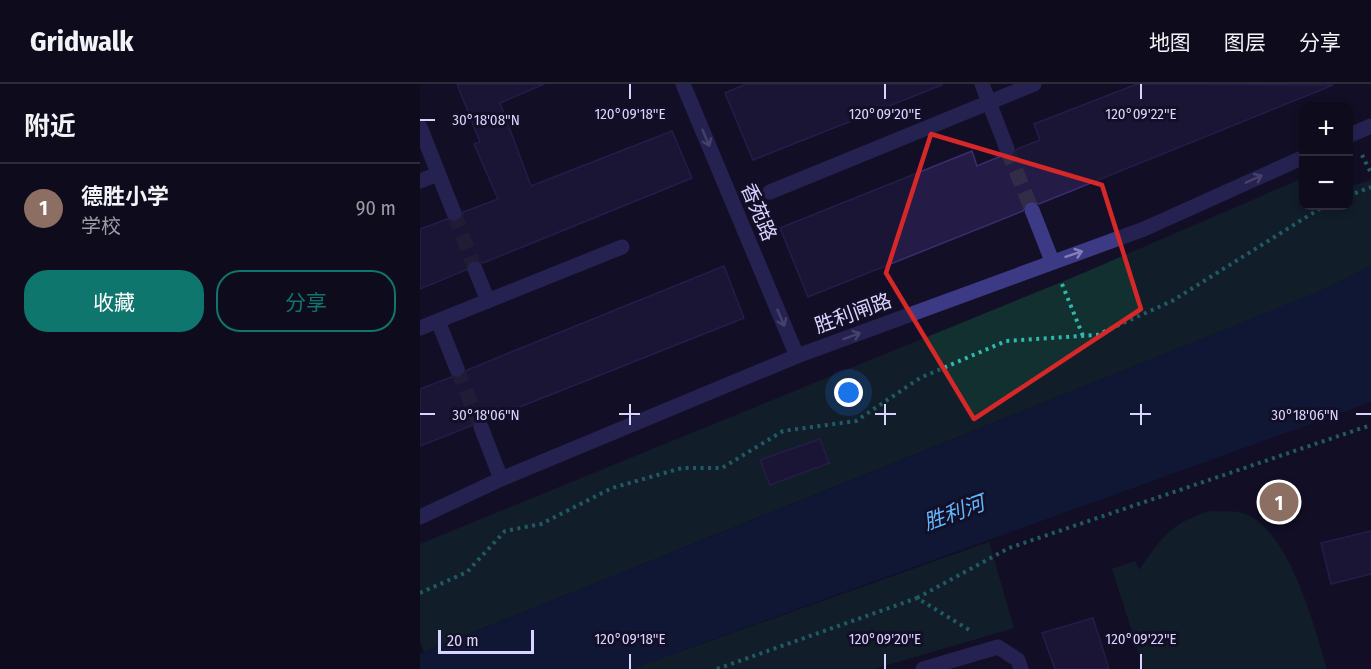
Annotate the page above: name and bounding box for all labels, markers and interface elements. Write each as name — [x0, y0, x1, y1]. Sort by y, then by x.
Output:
text: Gridwalk — [30, 25, 134, 58]
text: 地图 — [1149, 30, 1191, 56]
text: 图层 — [1224, 30, 1266, 56]
text: 分享 — [1299, 30, 1341, 56]
map controls — [1299, 102, 1353, 210]
button: + — [1299, 102, 1353, 156]
text: 120°09'18"E — [594, 105, 666, 123]
text: 120°09'20"E — [849, 105, 921, 123]
text: 120°09'22"E — [1105, 105, 1177, 123]
text: 附近 — [24, 111, 76, 142]
text: 30°18'08"N — [452, 111, 520, 129]
one-way arrow — [701, 128, 712, 147]
button: − — [1299, 156, 1353, 210]
one-way arrow — [1245, 173, 1263, 185]
street label: 香苑路 — [736, 180, 782, 244]
text: 德胜小学 — [81, 183, 169, 210]
text: 1 — [39, 196, 48, 220]
text: 90 m — [356, 196, 396, 220]
text: 学校 — [81, 214, 121, 238]
one-way arrow — [1064, 247, 1083, 258]
button: 收藏 — [24, 270, 204, 332]
button: 分享 — [216, 270, 396, 332]
street label: 胜利闸路 — [811, 288, 895, 338]
one-way arrow — [776, 308, 787, 327]
one-way arrow — [842, 329, 861, 340]
your location — [834, 378, 863, 407]
text: 30°18'06"N — [452, 406, 520, 424]
text: 30°18'06"N — [1271, 406, 1339, 424]
pin: 1 — [1260, 480, 1298, 524]
water label: 胜利河 — [920, 489, 992, 536]
scale bar — [438, 627, 534, 654]
text: 120°09'18"E — [594, 630, 666, 648]
text: 120°09'20"E — [849, 630, 921, 648]
text: 120°09'22"E — [1105, 630, 1177, 648]
text: 20 m — [447, 631, 478, 650]

